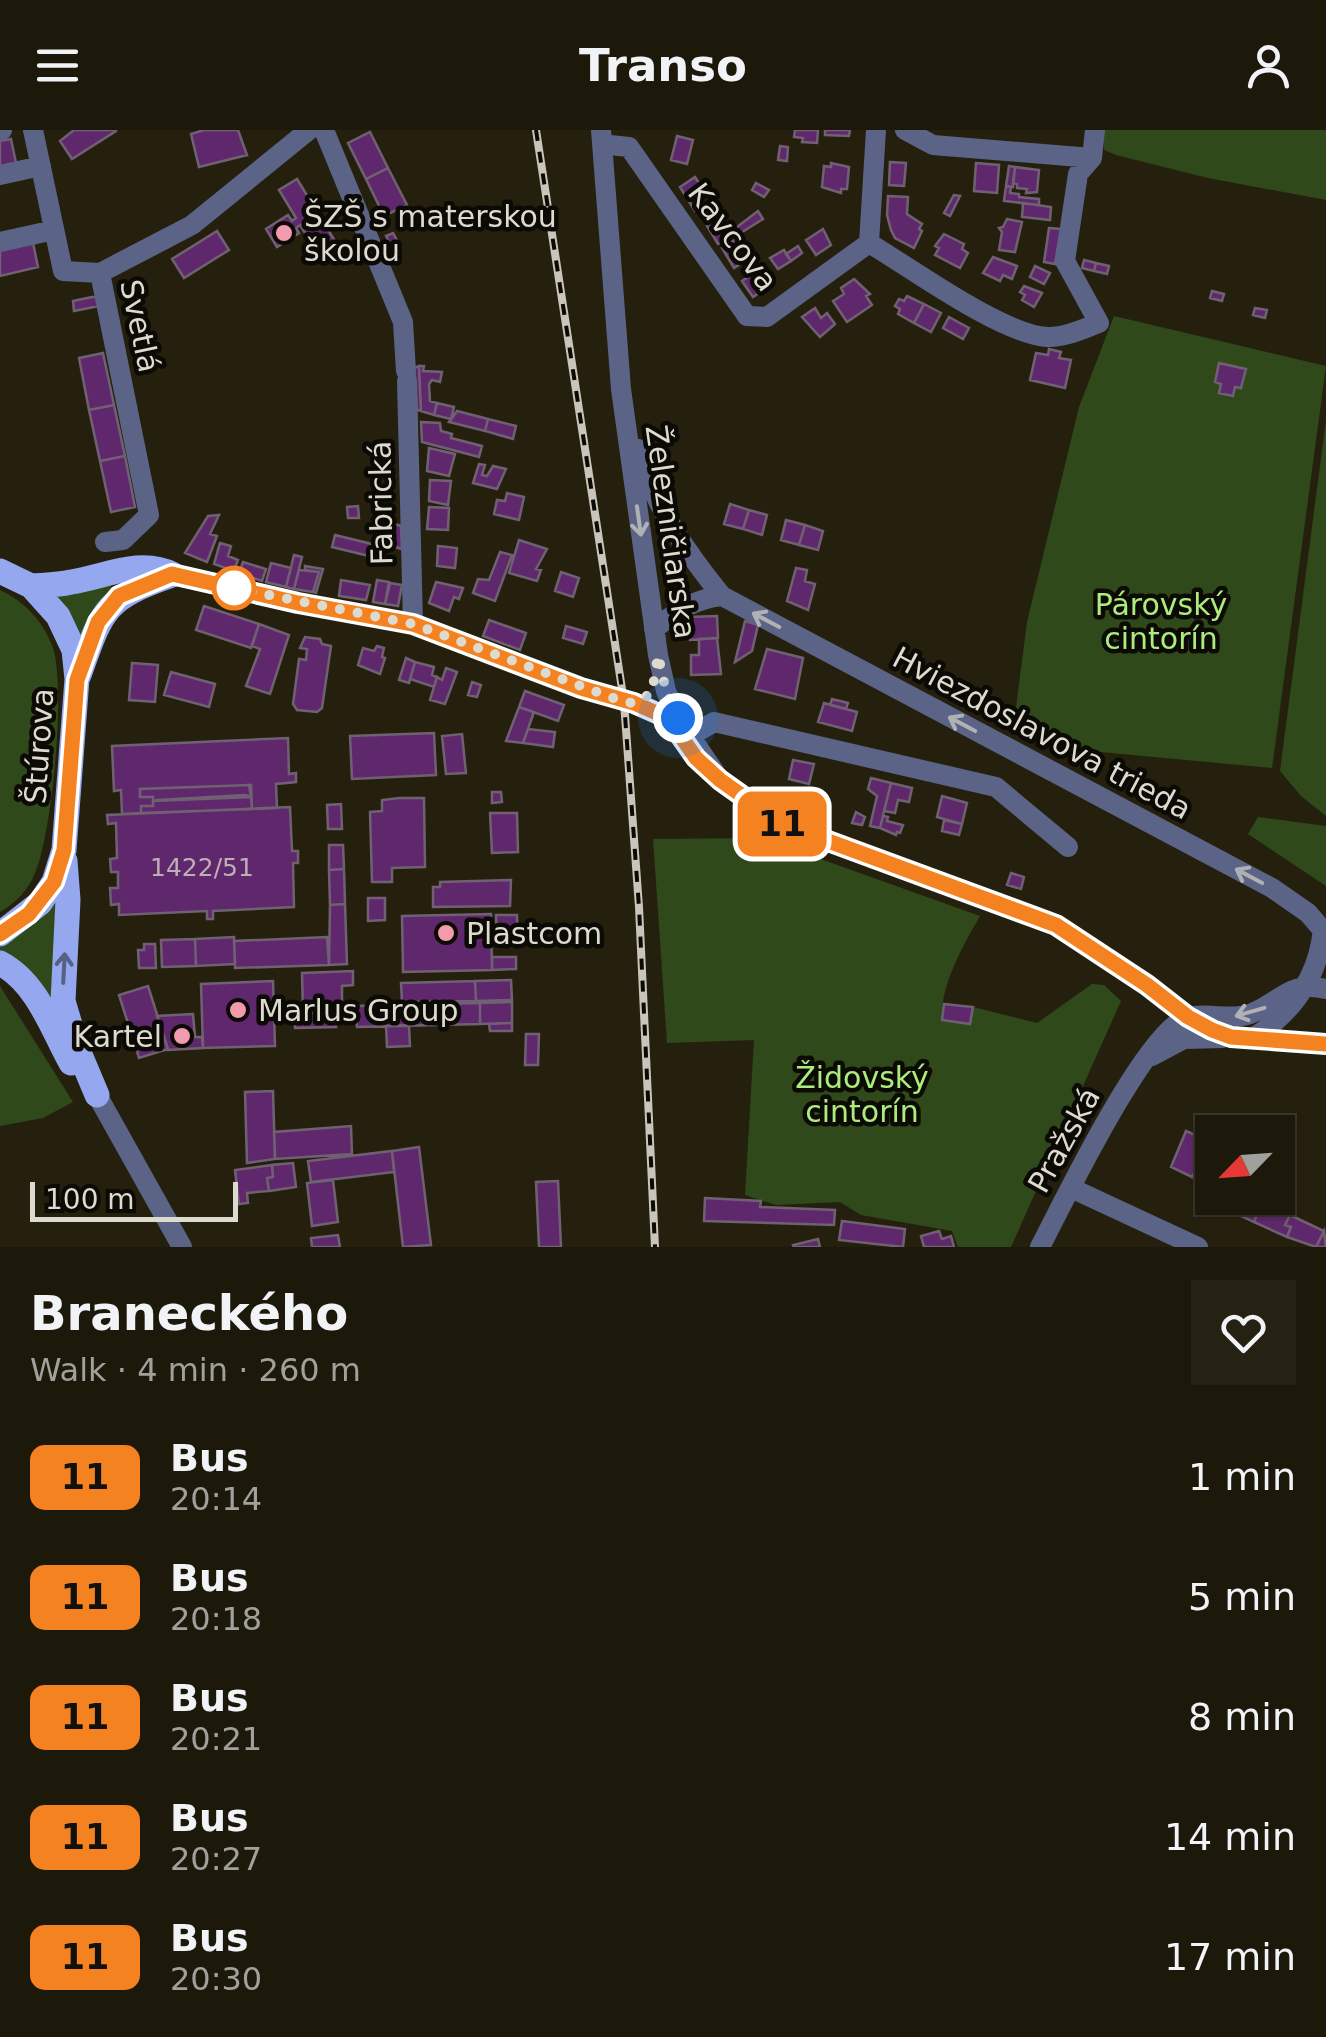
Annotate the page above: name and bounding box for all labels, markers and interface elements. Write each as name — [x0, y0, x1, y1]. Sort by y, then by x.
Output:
icon: menu — [30, 38, 85, 93]
icon: person — [1241, 38, 1296, 93]
text: Transo — [579, 39, 747, 92]
street label: Kavcova — [681, 176, 785, 298]
place label: ŠZŠ s materskou školou — [304, 198, 557, 268]
marker: ŠZŠ s materskou školou — [273, 222, 295, 244]
street label: Svetlá — [113, 277, 167, 375]
street label: Železničiarska — [639, 423, 703, 641]
street label: Fabrická — [362, 441, 400, 565]
one-way arrow — [630, 504, 649, 536]
unlabelled marker — [213, 567, 255, 609]
park label: Párovský cintorín — [1095, 587, 1227, 656]
one-way arrow — [751, 609, 781, 629]
street label: Hviezdoslavova trieda — [887, 639, 1197, 827]
street label: Štúrova — [16, 687, 61, 805]
your location — [653, 693, 703, 743]
one-way arrow — [947, 714, 977, 733]
line badge: 11 — [737, 792, 827, 856]
text: 11 — [758, 804, 806, 844]
house number: 1422/51 — [150, 853, 254, 882]
one-way arrow — [1234, 866, 1264, 885]
place label: Plastcom — [466, 916, 602, 951]
marker: Plastcom — [435, 922, 457, 944]
one-way arrow — [55, 953, 74, 985]
place label: Marlus Group — [258, 993, 458, 1028]
marker: Marlus Group — [227, 999, 249, 1021]
one-way arrow — [1234, 1003, 1266, 1022]
place label: Kartel — [74, 1019, 162, 1054]
marker: Kartel — [171, 1025, 193, 1047]
park label: Židovský cintorín — [795, 1060, 929, 1129]
street label: Pražská — [1021, 1081, 1107, 1199]
north arrow — [1195, 1115, 1295, 1215]
map controls — [1195, 1115, 1295, 1215]
scale bar — [30, 1177, 238, 1222]
text: 100 m — [45, 1183, 135, 1216]
button: heart — [1191, 1280, 1296, 1385]
text: Braneckého — [30, 1285, 348, 1341]
text: Walk · 4 min · 260 m — [30, 1351, 361, 1389]
text: Bus — [170, 1436, 249, 1480]
text: 1 min — [1188, 1455, 1296, 1499]
text: 11 — [61, 1457, 109, 1497]
text: 20:14 — [170, 1480, 262, 1518]
text: Bus — [170, 1556, 249, 1600]
text: 5 min — [1188, 1575, 1296, 1619]
text: 11 — [61, 1577, 109, 1617]
text: 20:18 — [170, 1600, 262, 1638]
text: Bus — [170, 1676, 249, 1720]
text: 8 min — [1188, 1695, 1296, 1739]
text: 11 — [61, 1697, 109, 1737]
text: 20:21 — [170, 1720, 262, 1758]
text: Bus — [170, 1796, 249, 1840]
text: 14 min — [1164, 1815, 1296, 1859]
text: 11 — [61, 1817, 109, 1857]
text: 20:27 — [170, 1840, 262, 1878]
text: Bus — [170, 1916, 249, 1960]
text: 17 min — [1164, 1935, 1296, 1979]
text: 11 — [61, 1937, 109, 1977]
text: 20:30 — [170, 1960, 262, 1998]

